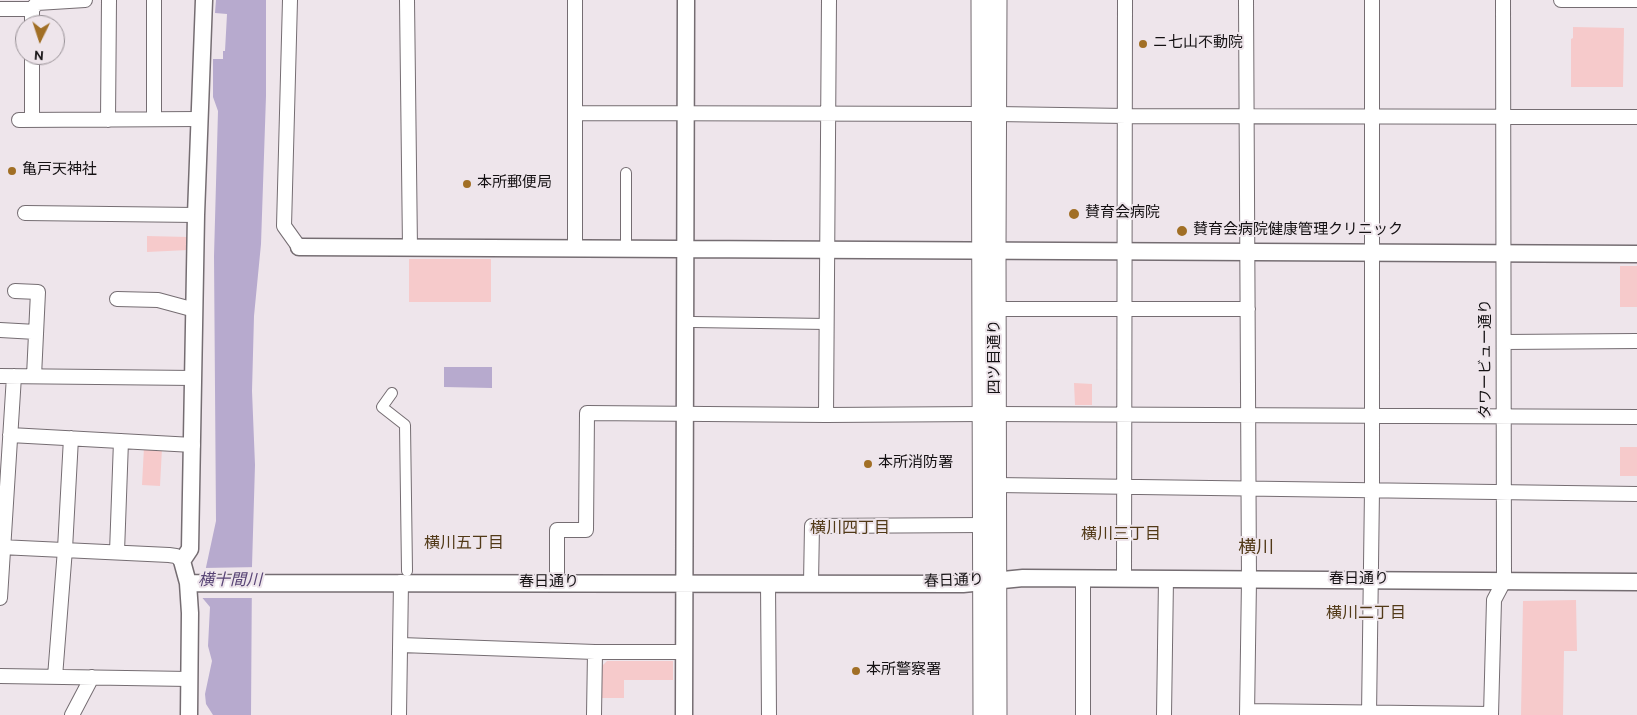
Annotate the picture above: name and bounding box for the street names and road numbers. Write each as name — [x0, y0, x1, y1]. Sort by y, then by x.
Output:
street label: タワービュー通り — [1478, 299, 1496, 419]
street label: 四ツ目通り — [987, 320, 1005, 394]
street label: 春日通り — [1329, 571, 1389, 589]
street label: 春日通り — [924, 572, 984, 592]
street label: 春日通り — [519, 574, 579, 592]

